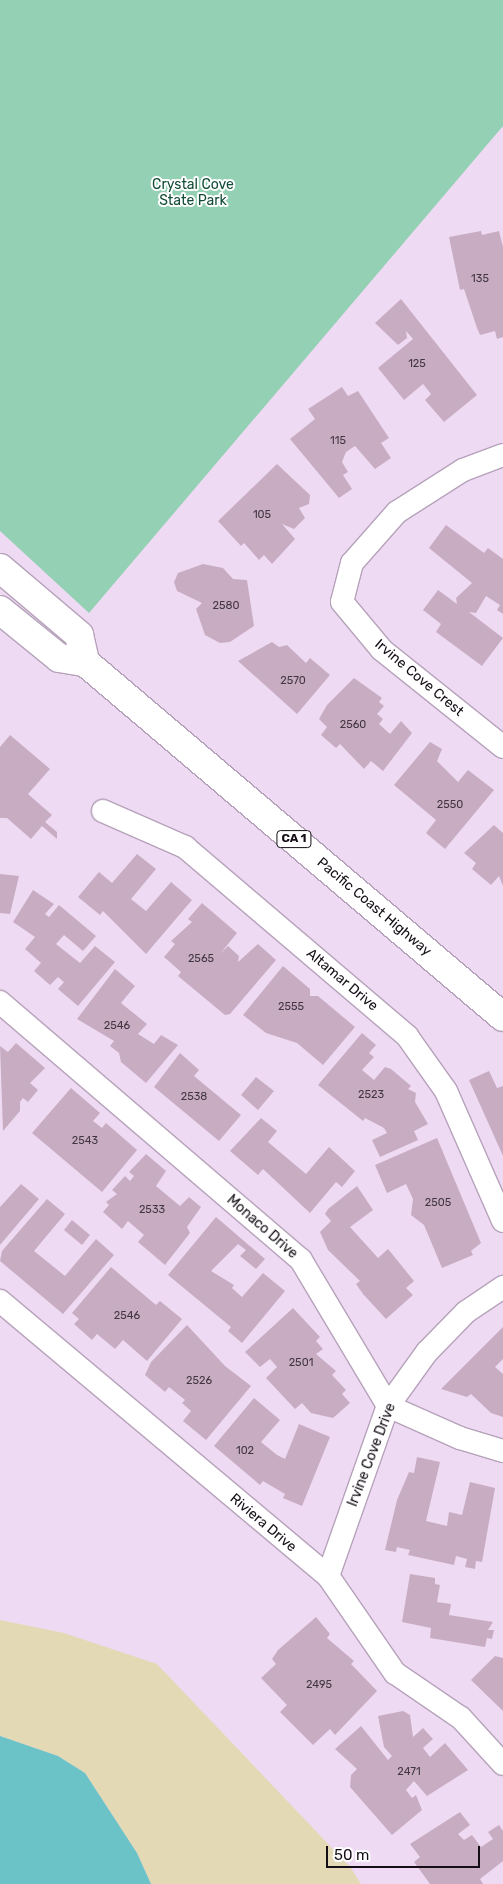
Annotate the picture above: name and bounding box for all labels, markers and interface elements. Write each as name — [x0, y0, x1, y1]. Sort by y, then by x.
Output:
park label: Crystal Cove State Park — [152, 177, 234, 210]
house number: 135 — [471, 272, 489, 286]
house number: 125 — [408, 357, 426, 371]
house number: 115 — [330, 434, 346, 448]
house number: 105 — [253, 508, 271, 522]
house number: 2580 — [213, 599, 239, 613]
street label: Irvine Cove Crest — [371, 636, 467, 720]
house number: 2570 — [280, 674, 306, 688]
house number: 2560 — [340, 718, 366, 732]
house number: 2550 — [437, 798, 463, 812]
road number: CA 1 — [275, 830, 313, 849]
street label: Pacific Coast Highway — [313, 854, 435, 960]
street label: Altamar Drive — [303, 945, 381, 1015]
house number: 2565 — [188, 952, 214, 966]
house number: 2555 — [278, 1000, 304, 1014]
house number: 2546 — [104, 1019, 130, 1033]
house number: 2523 — [358, 1088, 384, 1102]
house number: 2538 — [181, 1090, 207, 1104]
house number: 2543 — [72, 1134, 98, 1148]
street label: Monaco Drive — [223, 1192, 301, 1262]
house number: 2505 — [425, 1196, 451, 1210]
house number: 2533 — [139, 1203, 165, 1217]
house number: 2546 — [114, 1309, 140, 1323]
house number: 2501 — [289, 1356, 313, 1370]
house number: 2526 — [186, 1374, 212, 1388]
street label: Irvine Cove Drive — [345, 1401, 399, 1509]
house number: 102 — [236, 1444, 254, 1458]
street label: Riviera Drive — [226, 1490, 300, 1556]
house number: 2495 — [306, 1678, 332, 1692]
house number: 2471 — [397, 1765, 421, 1779]
scale bar — [328, 1836, 482, 1868]
text: 50 m — [334, 1846, 369, 1864]

